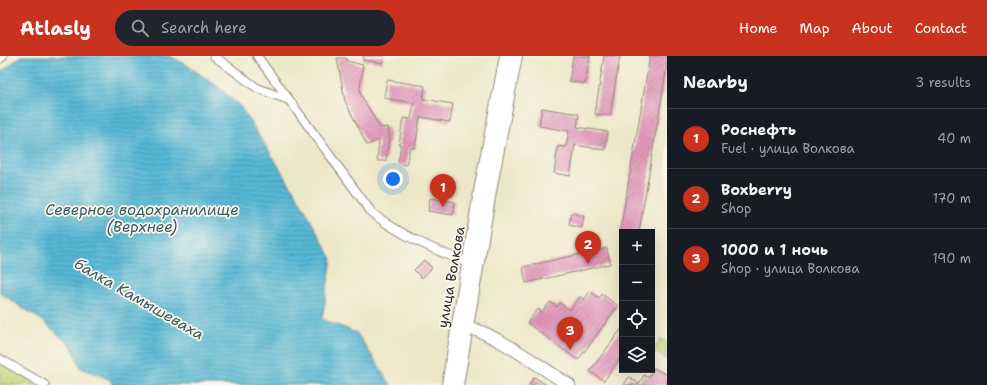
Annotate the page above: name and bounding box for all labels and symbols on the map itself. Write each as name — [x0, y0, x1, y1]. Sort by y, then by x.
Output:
your location — [383, 169, 403, 189]
pin: 1 — [430, 174, 456, 207]
water label: Северное водохранилище (Верхнее) — [45, 200, 239, 237]
street label: улица Волкова — [433, 224, 469, 329]
pin: 2 — [575, 231, 601, 264]
water label: балка Камышеваха — [70, 254, 208, 344]
pin: 3 — [557, 317, 583, 350]

